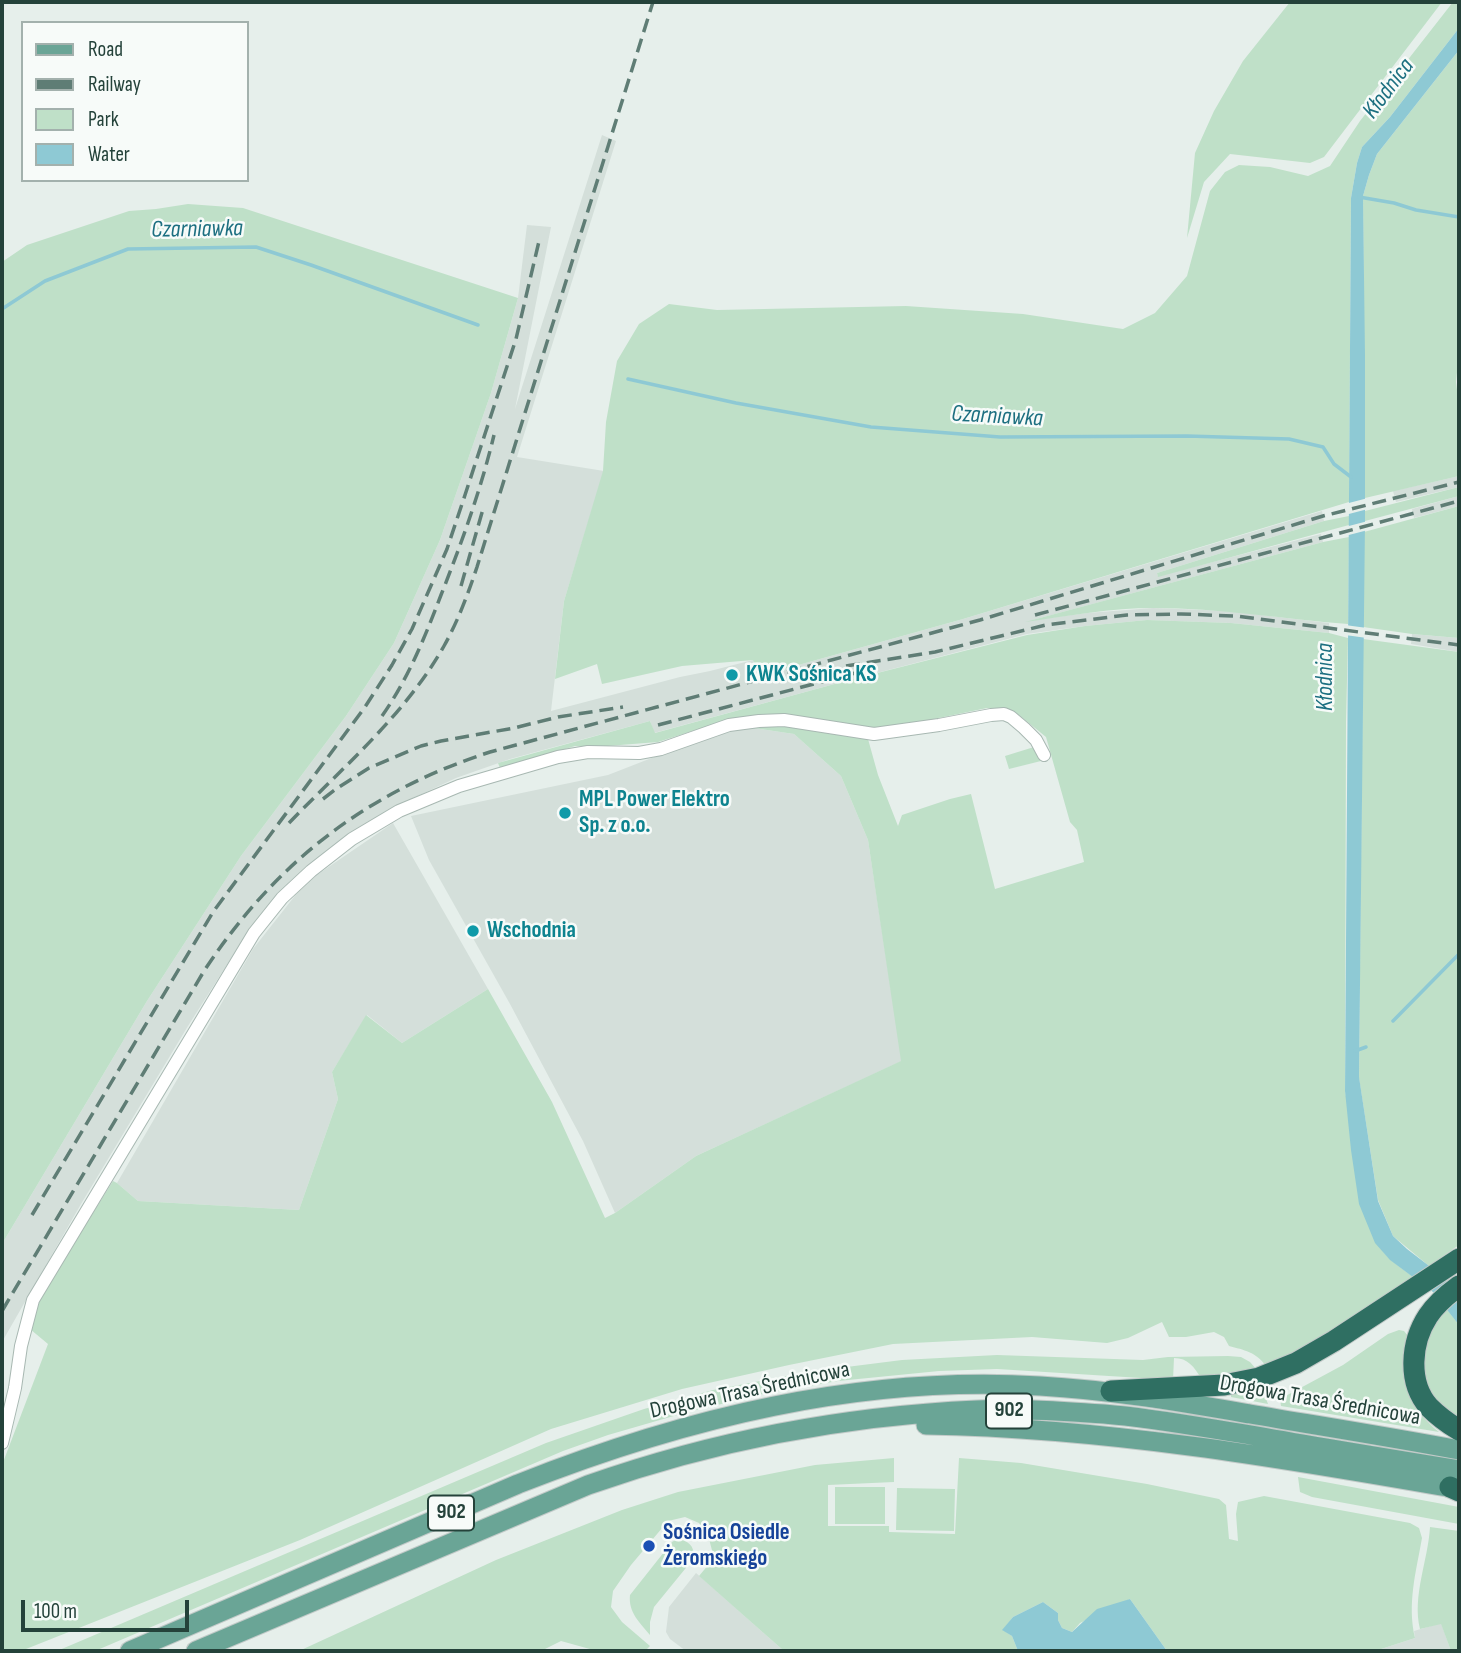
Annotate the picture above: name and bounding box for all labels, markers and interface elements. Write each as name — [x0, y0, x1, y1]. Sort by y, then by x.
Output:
legend — [21, 21, 248, 182]
text: Road — [88, 37, 123, 62]
water label: Kłodnica — [1357, 53, 1421, 125]
text: Railway — [88, 72, 141, 97]
text: Park — [88, 107, 119, 132]
text: Water — [88, 142, 130, 167]
water label: Czarniawka — [151, 215, 243, 245]
water label: Czarniawka — [950, 400, 1044, 434]
water label: Kłodnica — [1312, 643, 1340, 711]
place label: KWK Sośnica KS — [746, 661, 877, 689]
marker: KWK Sośnica KS — [724, 667, 740, 683]
place label: MPL Power Elektro Sp. z o.o. — [579, 786, 730, 840]
marker: MPL Power Elektro Sp. z o.o. — [557, 805, 573, 821]
place label: Wschodnia — [487, 917, 576, 945]
marker: Wschodnia — [465, 923, 481, 939]
street label: Drogowa Trasa Średnicowa — [648, 1356, 852, 1426]
street label: Drogowa Trasa Średnicowa — [1218, 1370, 1422, 1432]
road number: 902 — [986, 1394, 1032, 1428]
road number: 902 — [428, 1496, 474, 1530]
place label: Sośnica Osiedle Żeromskiego — [663, 1519, 789, 1573]
marker: Sośnica Osiedle Żeromskiego — [641, 1538, 657, 1554]
scale bar — [24, 1586, 192, 1630]
text: 100 m — [34, 1599, 77, 1624]

